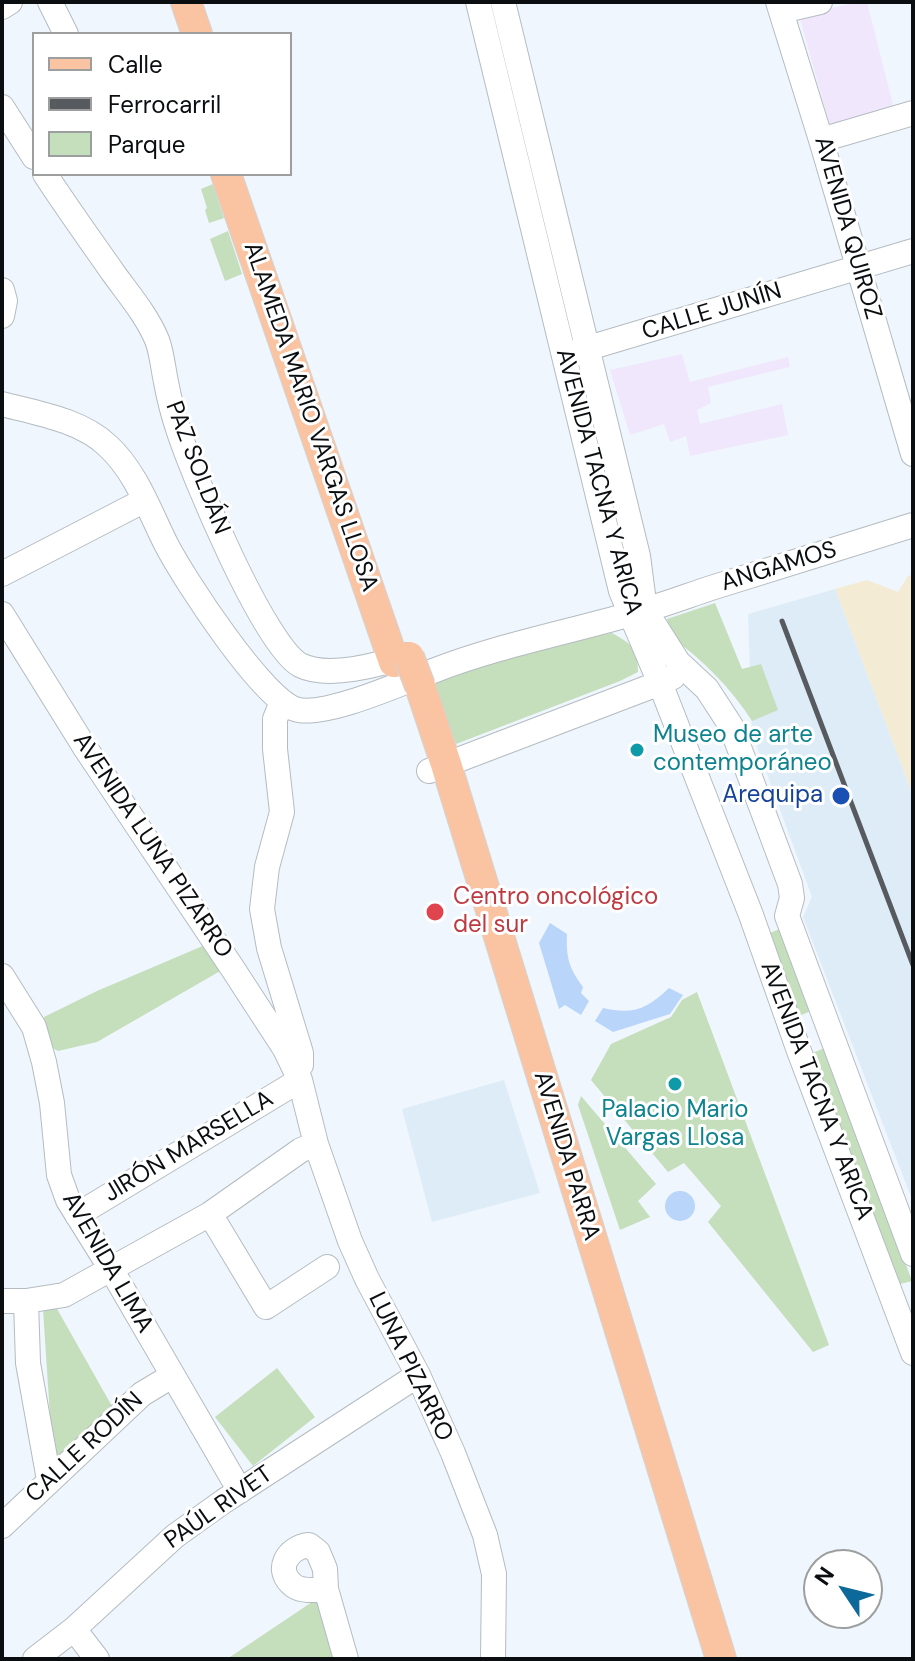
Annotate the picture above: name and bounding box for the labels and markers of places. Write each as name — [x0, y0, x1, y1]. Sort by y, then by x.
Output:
place label: Museo de arte contemporáneo — [653, 722, 832, 778]
marker: Museo de arte contemporáneo — [628, 741, 646, 759]
place label: Arequipa — [722, 782, 823, 810]
marker: Arequipa — [830, 785, 852, 807]
place label: Centro oncológico del sur — [453, 884, 658, 940]
marker: Centro oncológico del sur — [424, 901, 446, 923]
marker: Palacio Mario Vargas Llosa — [666, 1075, 684, 1093]
place label: Palacio Mario Vargas Llosa — [601, 1097, 749, 1153]

